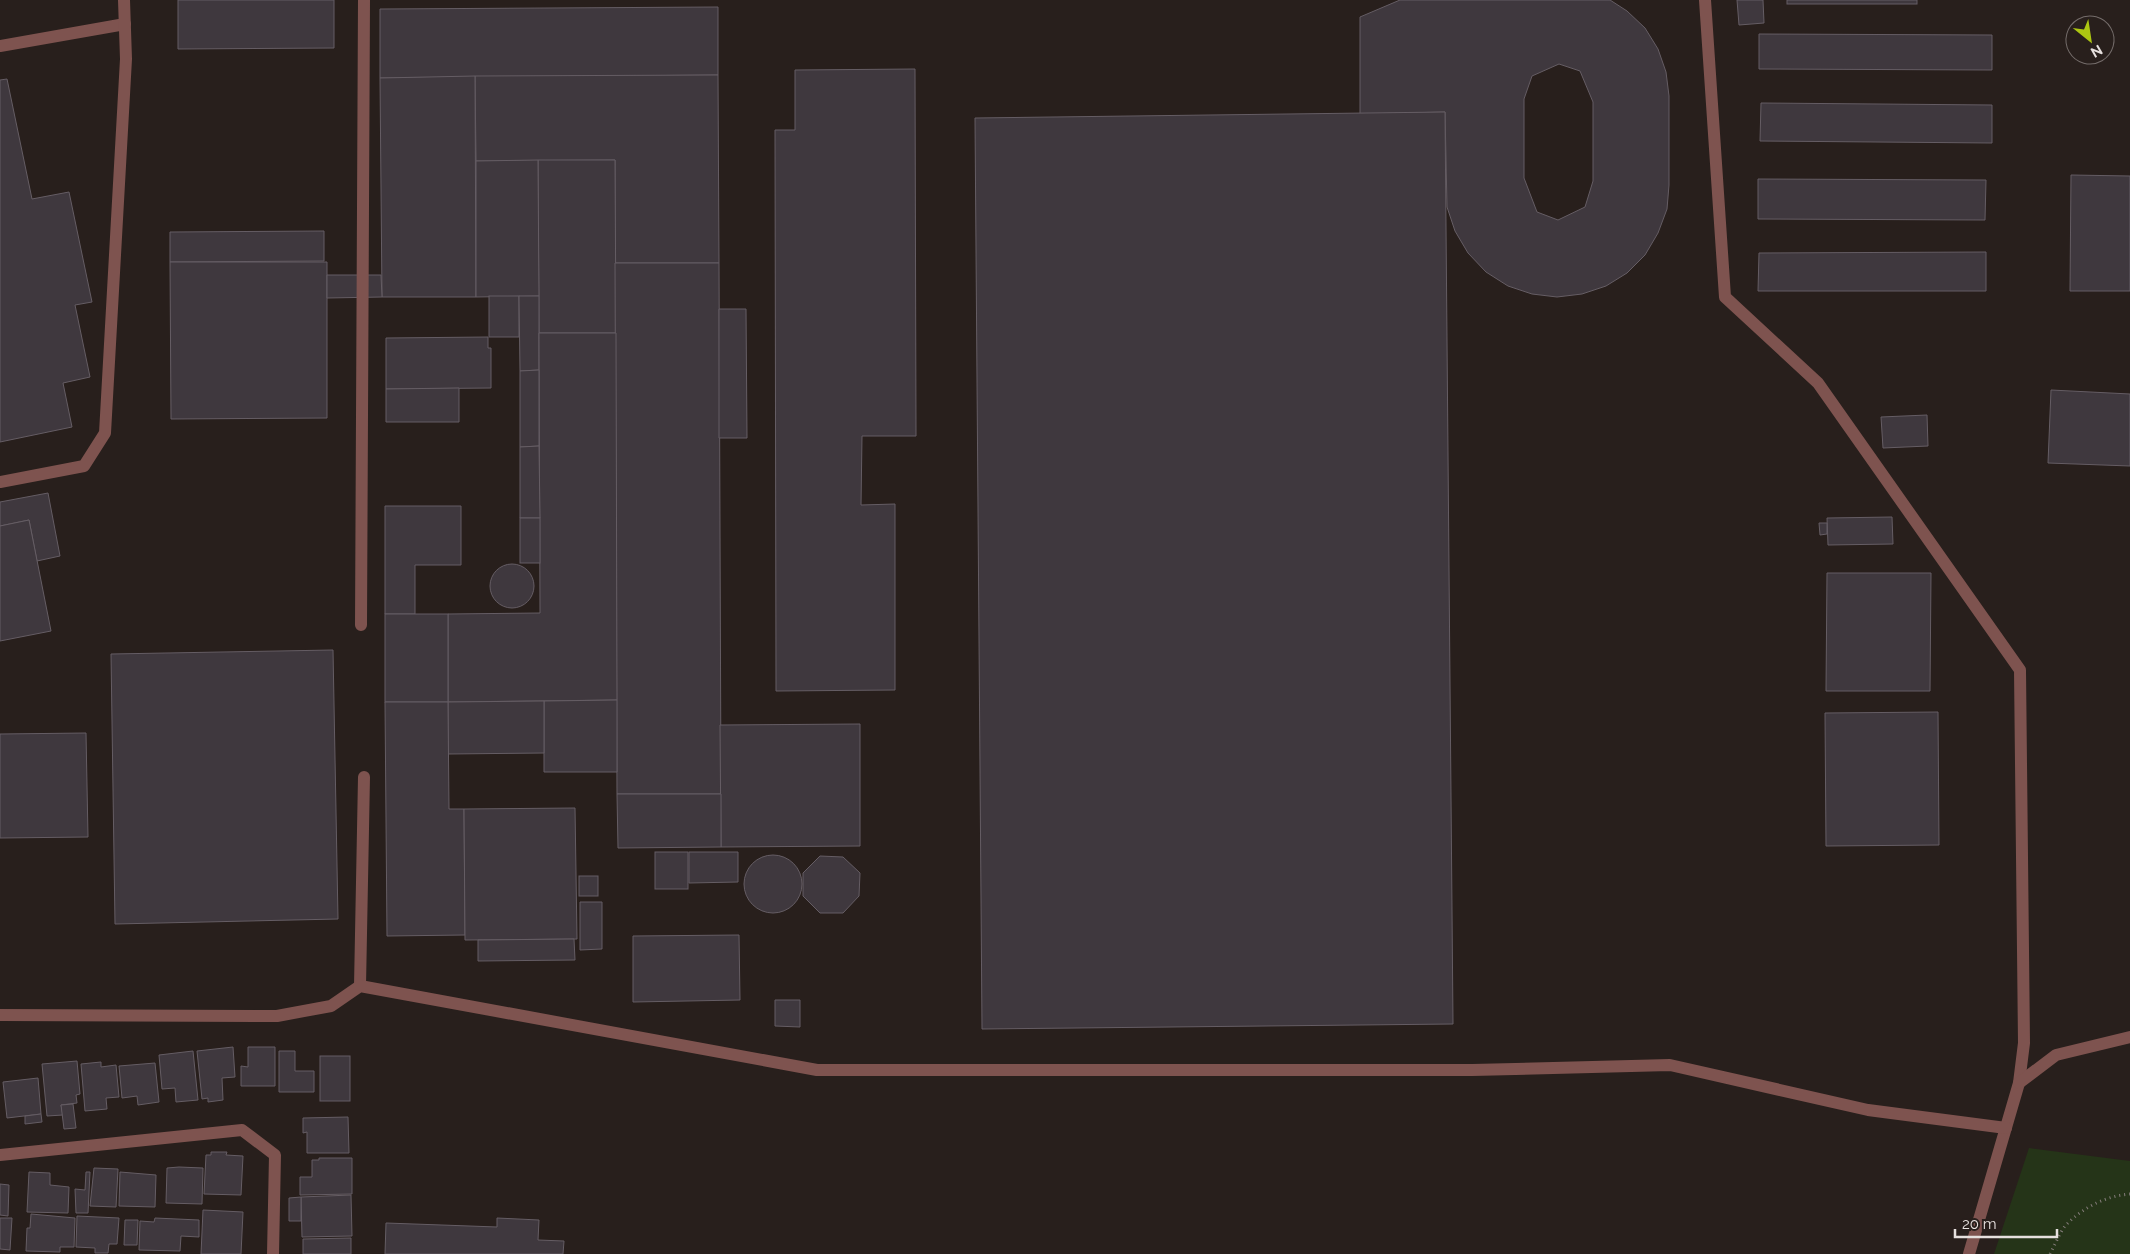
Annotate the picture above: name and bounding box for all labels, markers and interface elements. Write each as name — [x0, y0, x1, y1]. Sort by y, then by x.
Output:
north arrow — [2065, 15, 2115, 65]
text: N — [2088, 42, 2105, 61]
scale bar — [1955, 1206, 2058, 1238]
text: 20 m — [1962, 1215, 1997, 1233]

